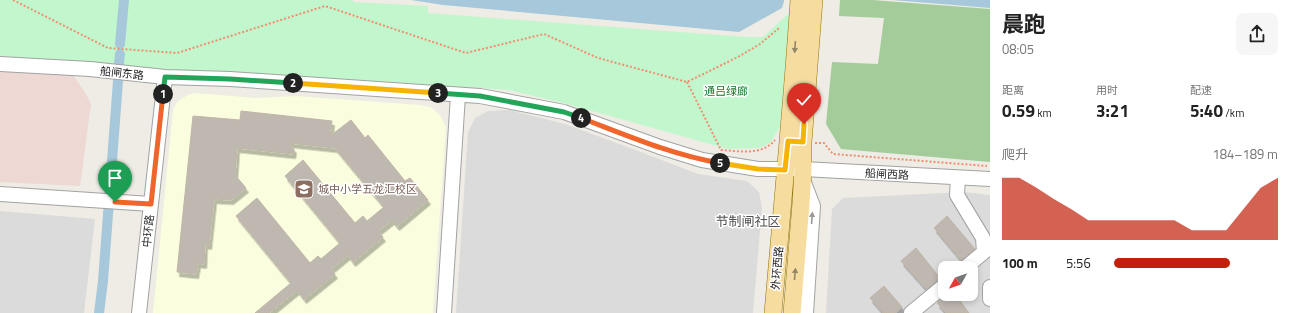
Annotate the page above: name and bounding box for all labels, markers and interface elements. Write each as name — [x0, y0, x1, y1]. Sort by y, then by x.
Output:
text: 晨跑 — [1002, 7, 1046, 41]
button: share — [1236, 13, 1278, 55]
text: 08:05 — [1002, 39, 1034, 59]
one-way arrow — [792, 41, 799, 53]
street label: 船闸东路 — [99, 63, 145, 83]
pin: 2 — [283, 73, 303, 93]
text: 2 — [290, 75, 296, 91]
text: 距离 — [1002, 82, 1024, 98]
text: 用时 — [1096, 82, 1118, 98]
text: 配速 — [1190, 82, 1212, 98]
pin: 3 — [428, 83, 448, 103]
park label: 通吕绿廊 — [704, 83, 748, 99]
pin — [787, 83, 821, 124]
pin: 1 — [153, 84, 173, 104]
text: 3 — [435, 85, 441, 101]
text: 1 — [160, 86, 166, 102]
icon: check — [793, 89, 815, 111]
text: 0.59 — [1002, 98, 1035, 124]
text: 3:21 — [1096, 98, 1129, 124]
text: 5:40 — [1190, 98, 1223, 124]
text: km — [1035, 105, 1052, 121]
text: /km — [1223, 105, 1244, 121]
pin: 4 — [571, 108, 591, 128]
text: 4 — [578, 110, 584, 126]
text: 爬升 — [1002, 144, 1028, 164]
text: 184–189 m — [1212, 144, 1278, 164]
pin: 5 — [710, 153, 730, 173]
text: 5 — [717, 155, 723, 171]
pin — [98, 161, 132, 202]
street label: 船闸西路 — [865, 165, 909, 183]
icon: arrive — [104, 167, 126, 189]
school or university icon: 城中小学五龙汇校区 — [293, 178, 315, 200]
place label: 城中小学五龙汇校区 — [318, 181, 417, 197]
district label: 节制闸社区 — [715, 211, 781, 231]
one-way arrow — [809, 212, 816, 224]
street label: 中环路 — [138, 214, 158, 248]
street label: 外环西路 — [767, 245, 787, 291]
text: 100 m — [1002, 253, 1038, 273]
text: 5:56 — [1066, 253, 1091, 273]
north arrow — [938, 261, 978, 301]
map controls — [938, 261, 978, 301]
one-way arrow — [792, 268, 798, 280]

